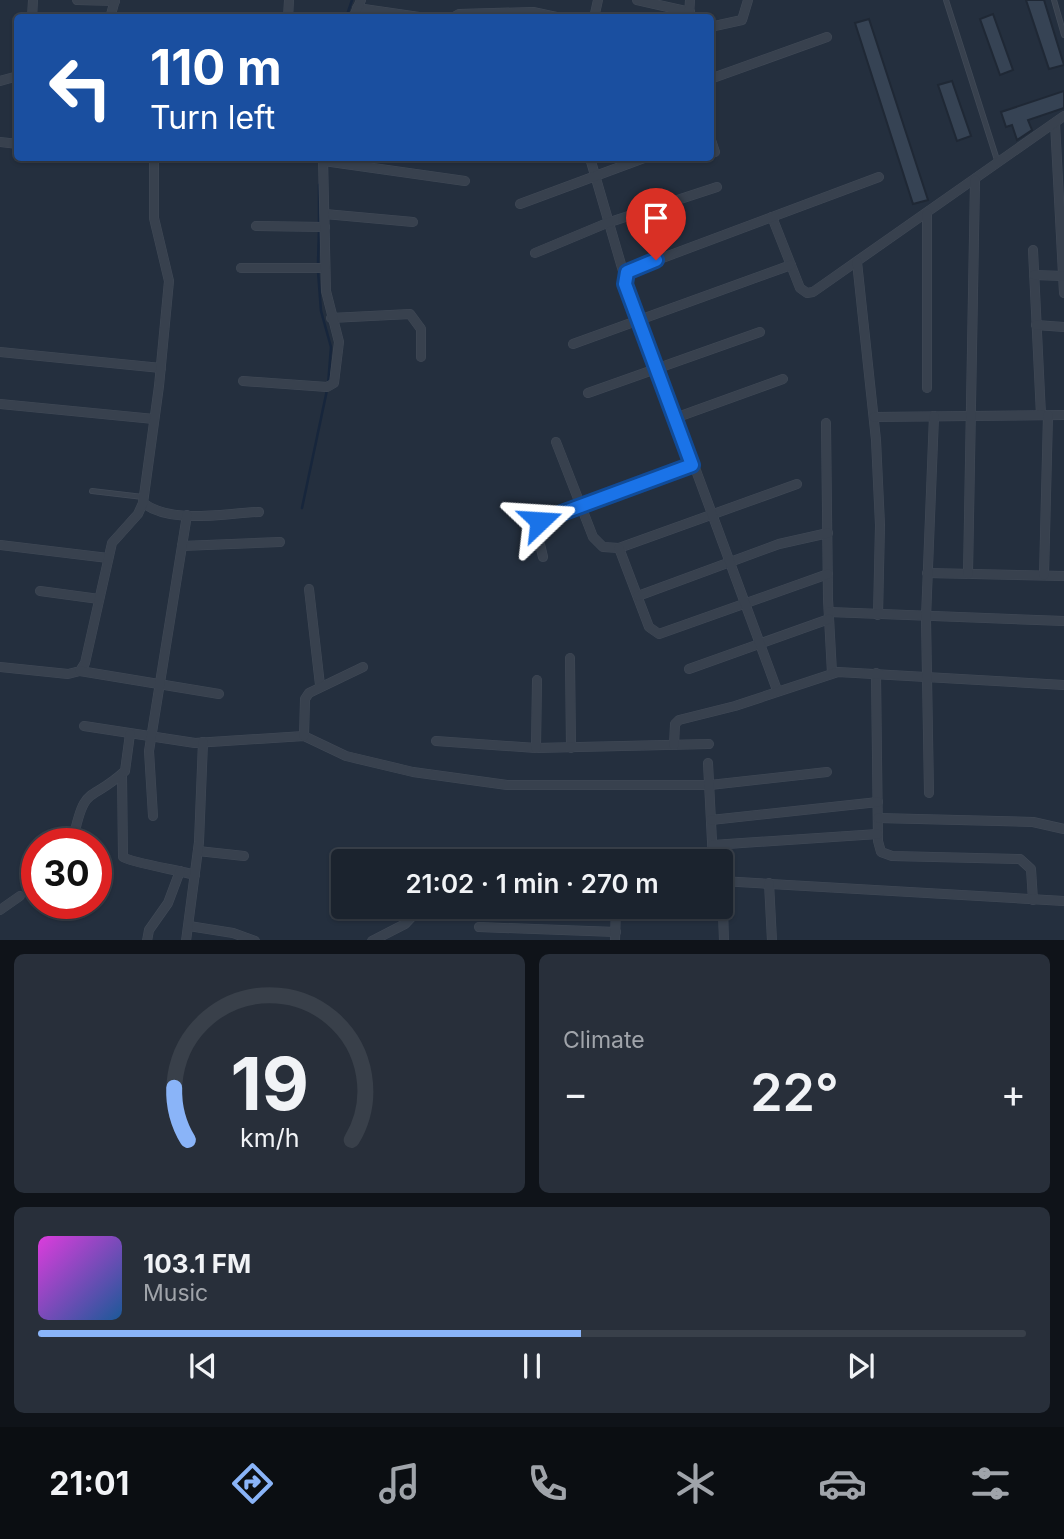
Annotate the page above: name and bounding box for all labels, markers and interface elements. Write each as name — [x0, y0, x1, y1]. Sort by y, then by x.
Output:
text: 110 m — [150, 38, 282, 97]
icon: left — [35, 42, 126, 133]
text: Turn left — [150, 98, 275, 137]
pin — [626, 188, 686, 260]
icon: arrive — [637, 199, 675, 237]
position arrow — [503, 484, 577, 558]
speed limit sign: 30 — [21, 828, 112, 919]
text: 21:02 · 1 min · 270 m — [405, 868, 659, 899]
text: Climate — [563, 1026, 645, 1054]
text: 19 — [230, 1039, 309, 1128]
text: 22° — [750, 1061, 839, 1124]
text: − — [563, 1070, 588, 1116]
text: + — [1001, 1070, 1026, 1116]
text: km/h — [240, 1122, 299, 1152]
text: 103.1 FM — [143, 1248, 251, 1279]
text: Music — [143, 1279, 208, 1307]
icon: previous — [184, 1347, 222, 1385]
icon: pause — [513, 1347, 551, 1385]
icon: next — [842, 1347, 880, 1385]
icon: directions — [228, 1459, 277, 1508]
icon: music — [375, 1459, 424, 1508]
icon: phone — [523, 1459, 572, 1508]
icon: climate — [671, 1459, 720, 1508]
icon: car — [818, 1459, 867, 1508]
icon: filters — [966, 1459, 1015, 1508]
text: 21:01 — [49, 1464, 129, 1503]

